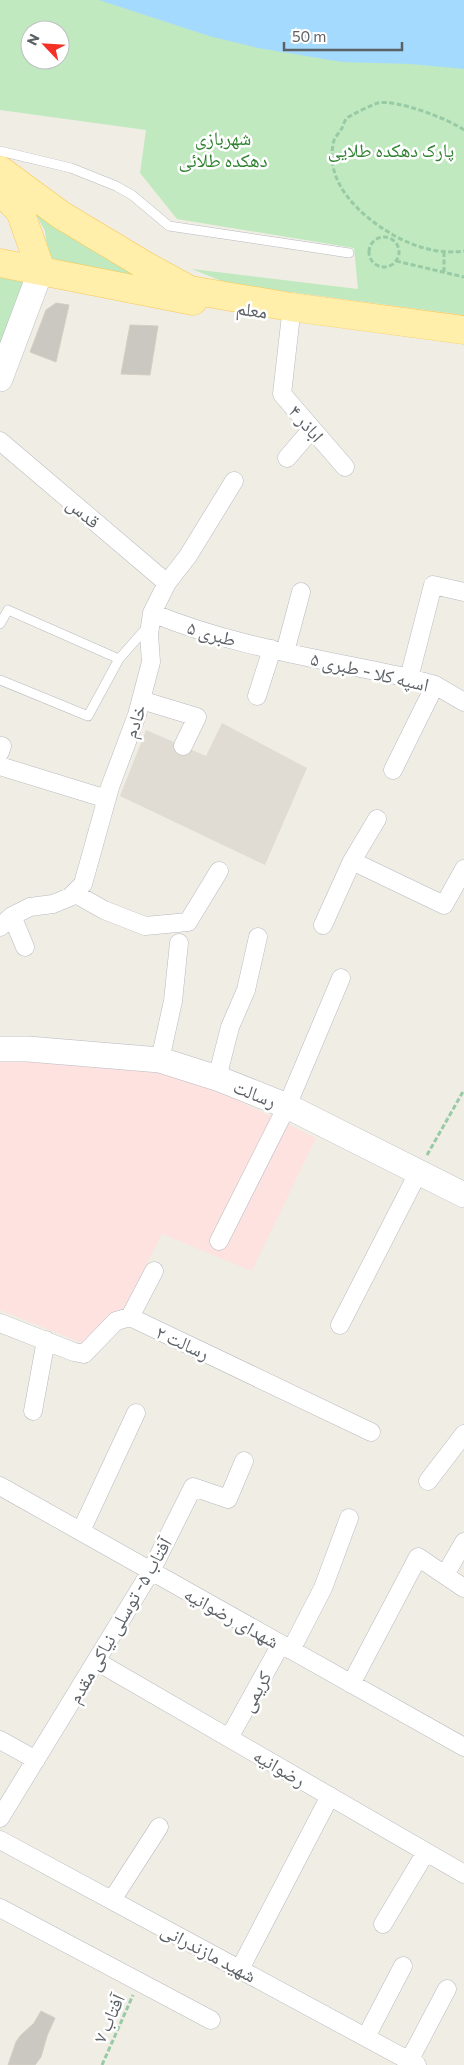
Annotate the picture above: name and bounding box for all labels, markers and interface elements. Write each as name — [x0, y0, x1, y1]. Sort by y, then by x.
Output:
north arrow — [20, 20, 70, 70]
scale bar — [284, 20, 402, 52]
text: 50 m — [292, 27, 326, 45]
text: N — [23, 31, 43, 48]
park label: شهربازی دهکده طلائی — [178, 126, 268, 172]
park label: پارک دهکده طلایی — [328, 138, 454, 162]
street label: معلم — [235, 295, 269, 325]
street label: اباذر ۴ — [284, 400, 329, 447]
street label: قدس — [62, 492, 105, 533]
street label: طبری ۵ — [185, 615, 239, 652]
street label: اسپه کلا - طبری ۵ — [308, 646, 431, 697]
street label: خادم — [118, 701, 153, 742]
street label: رسالت — [230, 1074, 280, 1113]
street label: رسالت ۲ — [152, 1320, 213, 1365]
street label: آفتاب ۵- توسلی نیاکی مقدم — [62, 1532, 179, 1709]
street label: شهدای رضوانیه — [180, 1581, 283, 1653]
street label: کریمی — [235, 1667, 276, 1716]
street label: رضوانیه — [249, 1743, 310, 1792]
street label: شهید مازندرانی — [157, 1917, 260, 1988]
street label: آفتاب ۷ — [87, 1989, 130, 2046]

